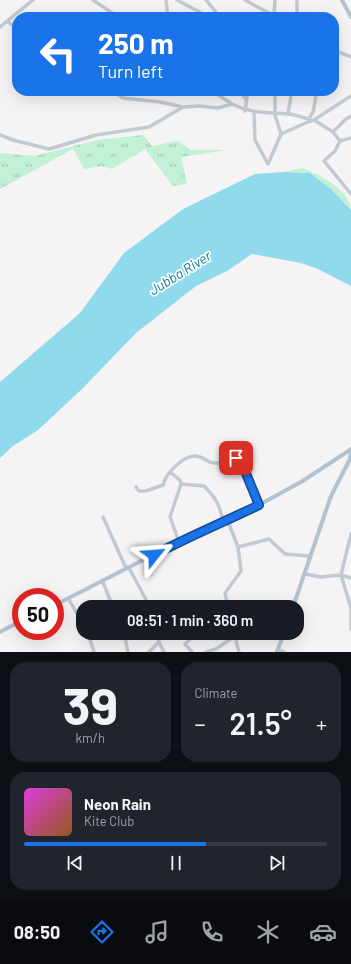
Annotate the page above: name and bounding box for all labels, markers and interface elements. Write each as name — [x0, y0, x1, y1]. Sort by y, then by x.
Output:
text: 250 m — [98, 26, 174, 60]
icon: left — [32, 28, 84, 80]
text: Turn left — [98, 60, 164, 82]
water label: Jubba River — [145, 246, 215, 298]
pin — [219, 441, 253, 475]
icon: arrive — [225, 447, 247, 469]
position arrow — [133, 534, 175, 576]
speed limit sign: 50 — [12, 588, 64, 640]
text: 08:51 · 1 min · 360 m — [127, 611, 253, 629]
text: 39 — [62, 673, 118, 735]
text: Climate — [195, 685, 238, 701]
text: 21.5° — [230, 705, 292, 741]
text: − — [195, 710, 206, 736]
text: + — [316, 710, 327, 736]
text: km/h — [76, 730, 105, 746]
text: Neon Rain — [84, 795, 151, 813]
text: Kite Club — [84, 813, 134, 829]
icon: previous — [64, 852, 86, 874]
icon: pause — [165, 852, 187, 874]
icon: next — [266, 852, 288, 874]
icon: directions — [88, 918, 116, 946]
icon: music — [143, 918, 171, 946]
icon: phone — [198, 918, 226, 946]
icon: climate — [254, 918, 282, 946]
icon: car — [309, 918, 337, 946]
text: 08:50 — [14, 921, 60, 943]

